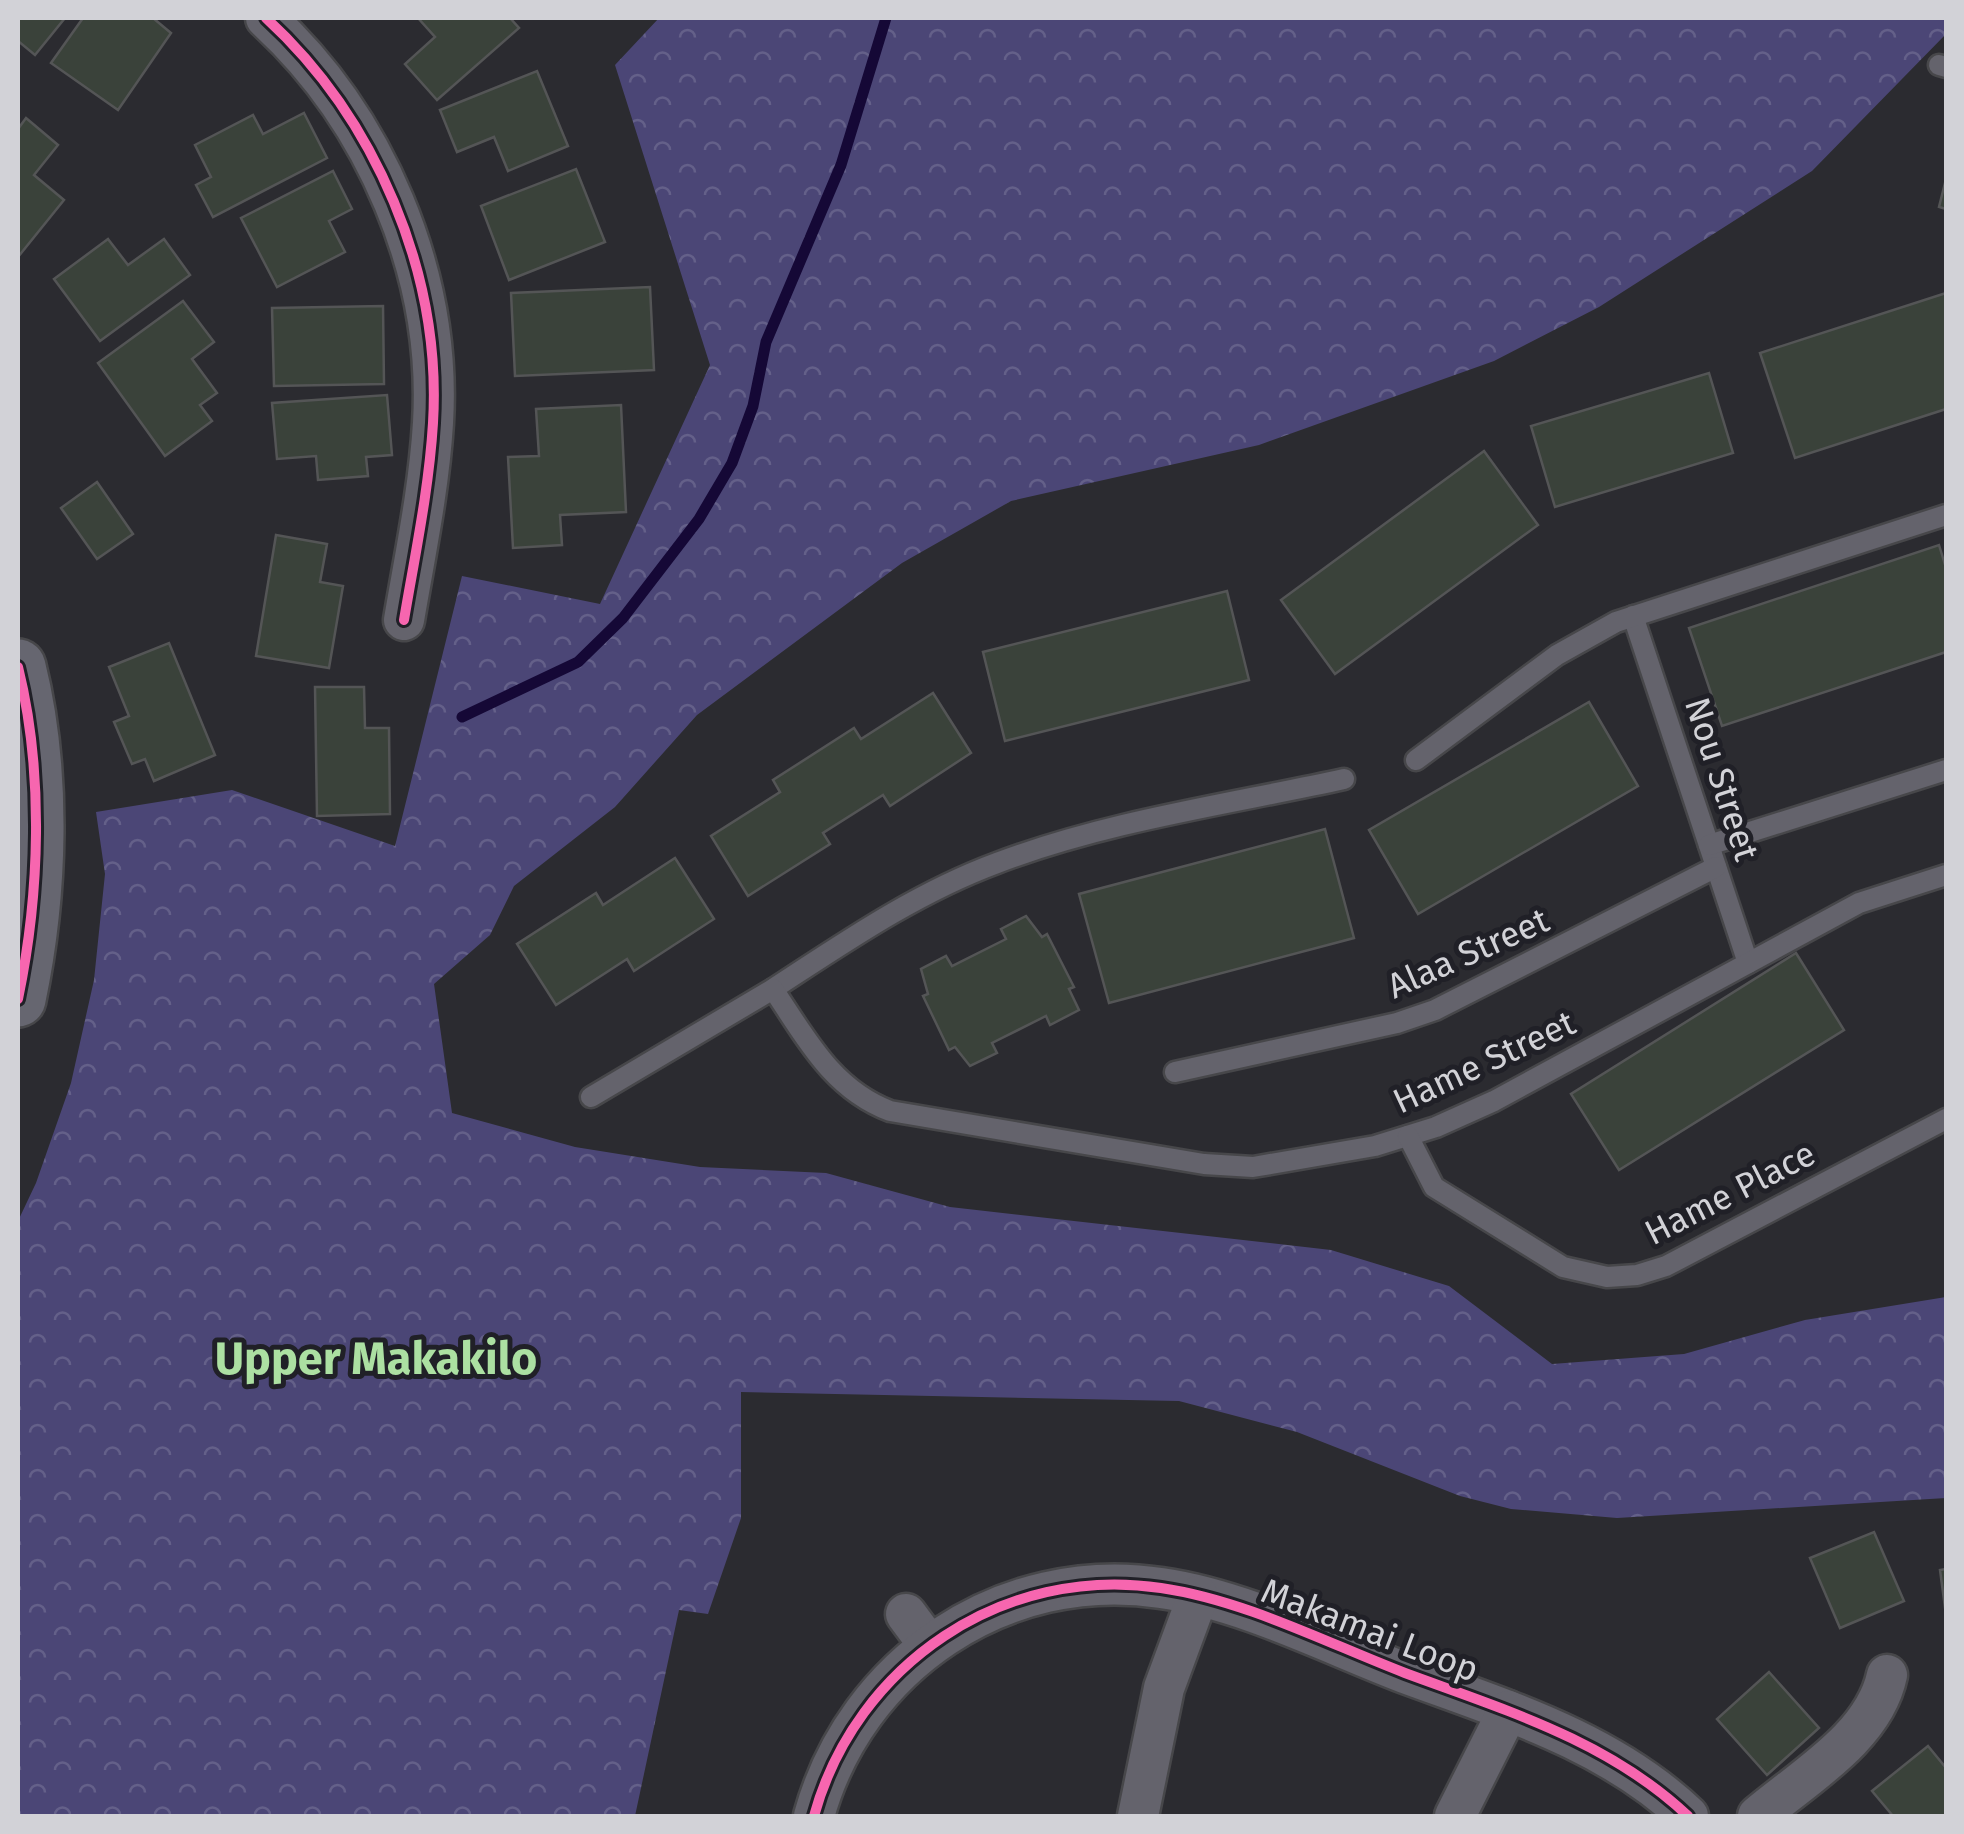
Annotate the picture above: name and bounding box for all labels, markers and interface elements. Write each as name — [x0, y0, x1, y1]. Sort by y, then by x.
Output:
street label: Nou Street — [1676, 692, 1768, 866]
street label: Alaa Street — [1381, 899, 1556, 1007]
street label: Hame Street — [1386, 1001, 1582, 1122]
street label: Hame Place — [1638, 1132, 1822, 1254]
district label: Upper Makakilo — [215, 1332, 537, 1386]
street label: Makamai Loop — [1256, 1569, 1484, 1691]

